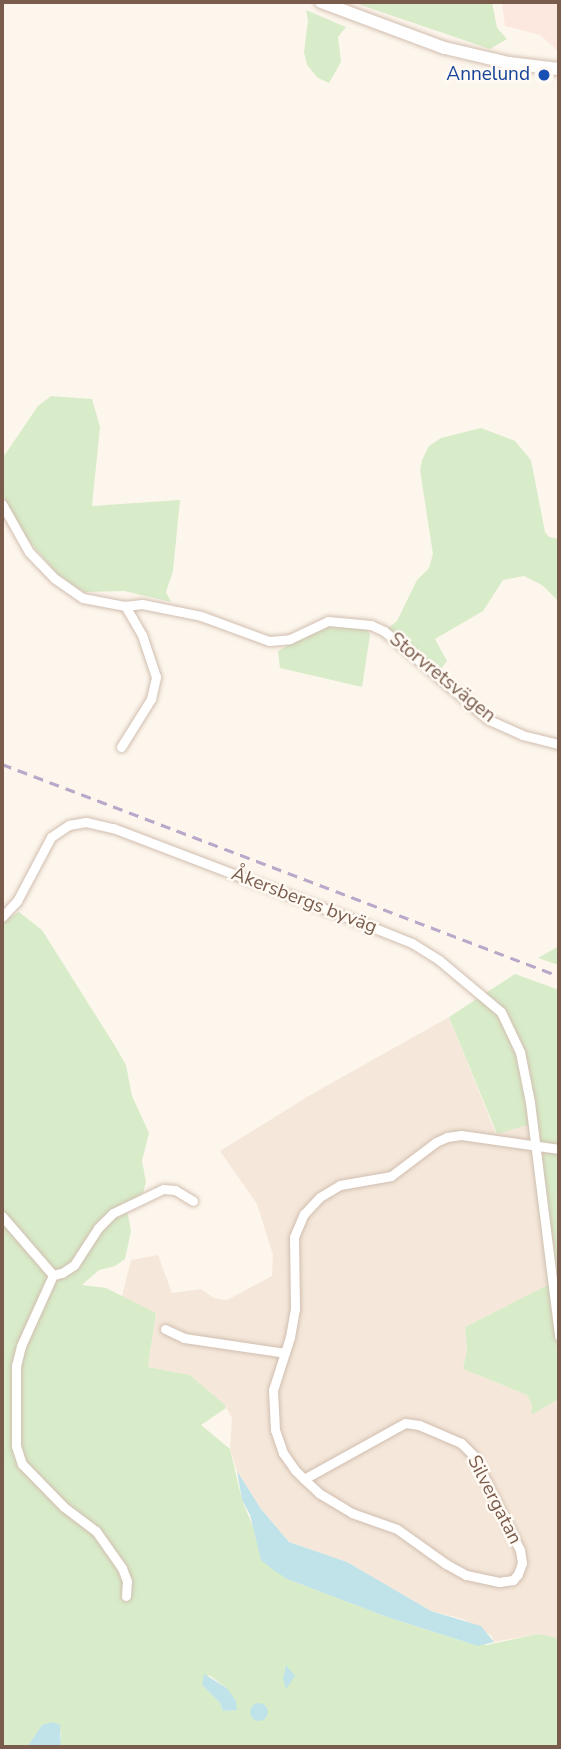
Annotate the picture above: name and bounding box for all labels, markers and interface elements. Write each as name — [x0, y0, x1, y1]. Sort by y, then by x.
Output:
place label: Annelund — [446, 64, 530, 86]
marker: Annelund — [536, 67, 552, 83]
street label: Storvretsvägen — [384, 628, 500, 728]
street label: Åkersbergs byväg — [228, 863, 380, 939]
street label: Silvergatan — [462, 1452, 526, 1548]

